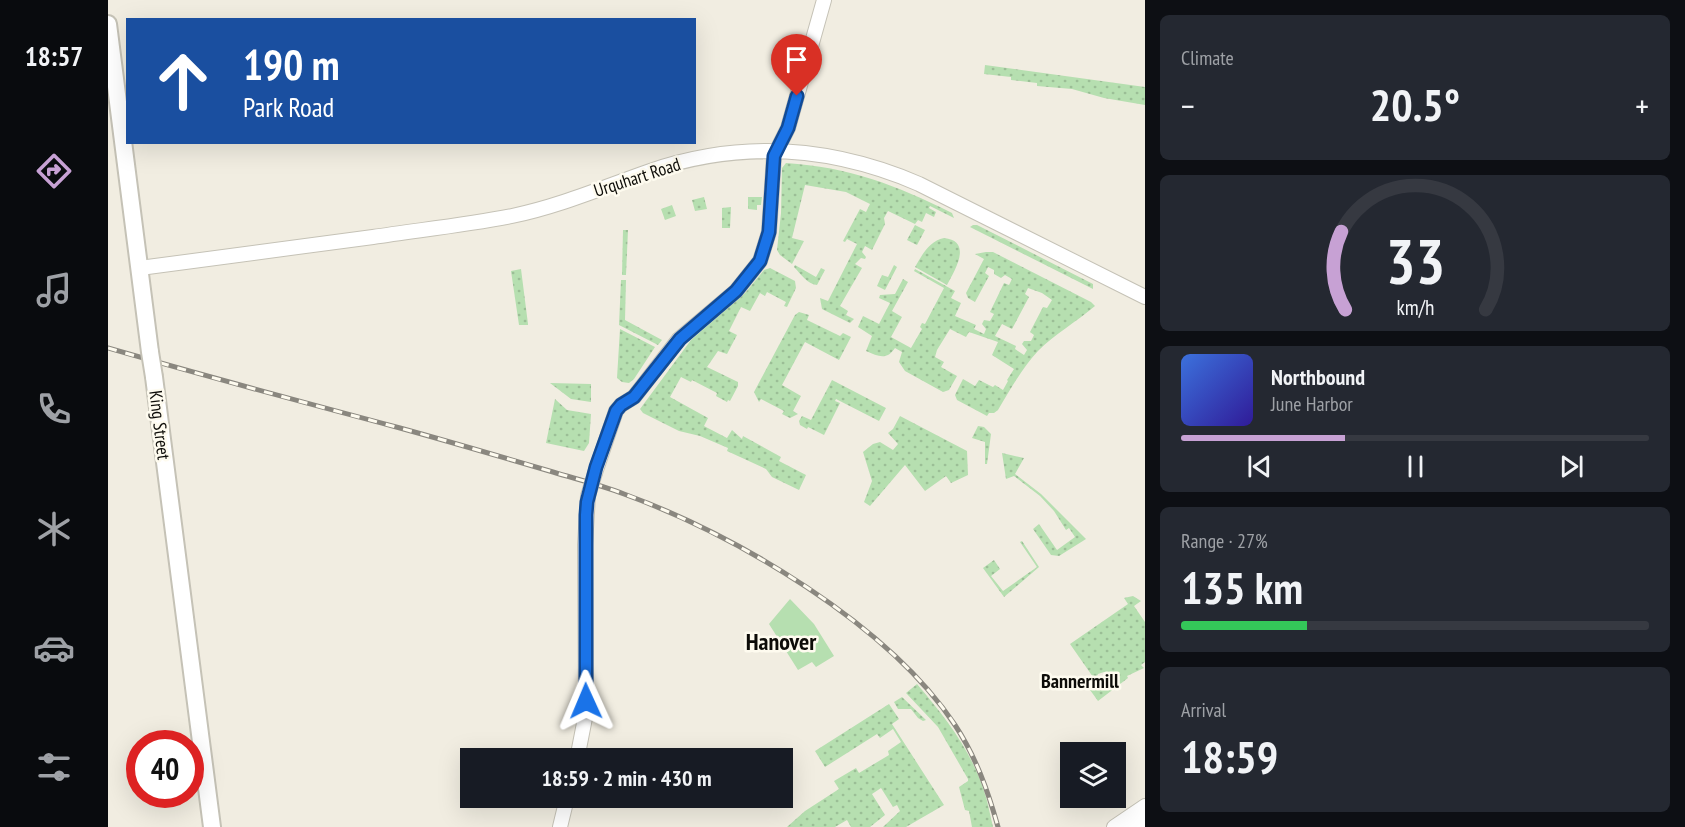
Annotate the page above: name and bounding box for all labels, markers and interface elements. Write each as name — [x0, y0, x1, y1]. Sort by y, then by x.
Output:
pin — [771, 34, 822, 96]
text: 190 m — [243, 37, 340, 92]
text: 18:57 — [25, 39, 83, 73]
icon: ahead — [144, 42, 222, 120]
icon: arrive — [780, 43, 813, 76]
text: Climate — [1181, 45, 1234, 71]
text: 20.5° — [1370, 75, 1460, 133]
text: − — [1181, 84, 1195, 127]
text: + — [1635, 84, 1649, 127]
text: Park Road — [243, 90, 334, 124]
icon: directions — [33, 150, 75, 192]
street label: Urquhart Road — [591, 152, 683, 202]
text: 33 — [1385, 220, 1445, 301]
icon: music — [33, 269, 75, 311]
text: km/h — [1396, 294, 1434, 322]
text: Northbound — [1271, 363, 1365, 391]
icon: phone — [33, 388, 75, 430]
street label: King Street — [144, 389, 176, 461]
text: June Harbor — [1271, 391, 1353, 417]
icon: previous — [1243, 450, 1276, 483]
icon: pause — [1399, 450, 1432, 483]
icon: next — [1555, 450, 1588, 483]
icon: climate — [33, 508, 75, 550]
text: Range · 27% — [1181, 528, 1268, 554]
text: 135 km — [1181, 558, 1303, 616]
district label: Hanover — [746, 626, 817, 657]
icon: car — [33, 627, 75, 669]
district label: Bannermill — [1041, 668, 1119, 694]
position arrow — [554, 669, 618, 733]
text: Arrival — [1181, 697, 1226, 723]
text: 18:59 — [1181, 727, 1278, 785]
speed limit sign: 40 — [126, 730, 204, 808]
map controls — [1060, 742, 1126, 808]
button: layers — [1060, 742, 1126, 808]
icon: filters — [33, 746, 75, 788]
text: 18:59 · 2 min · 430 m — [541, 764, 712, 792]

